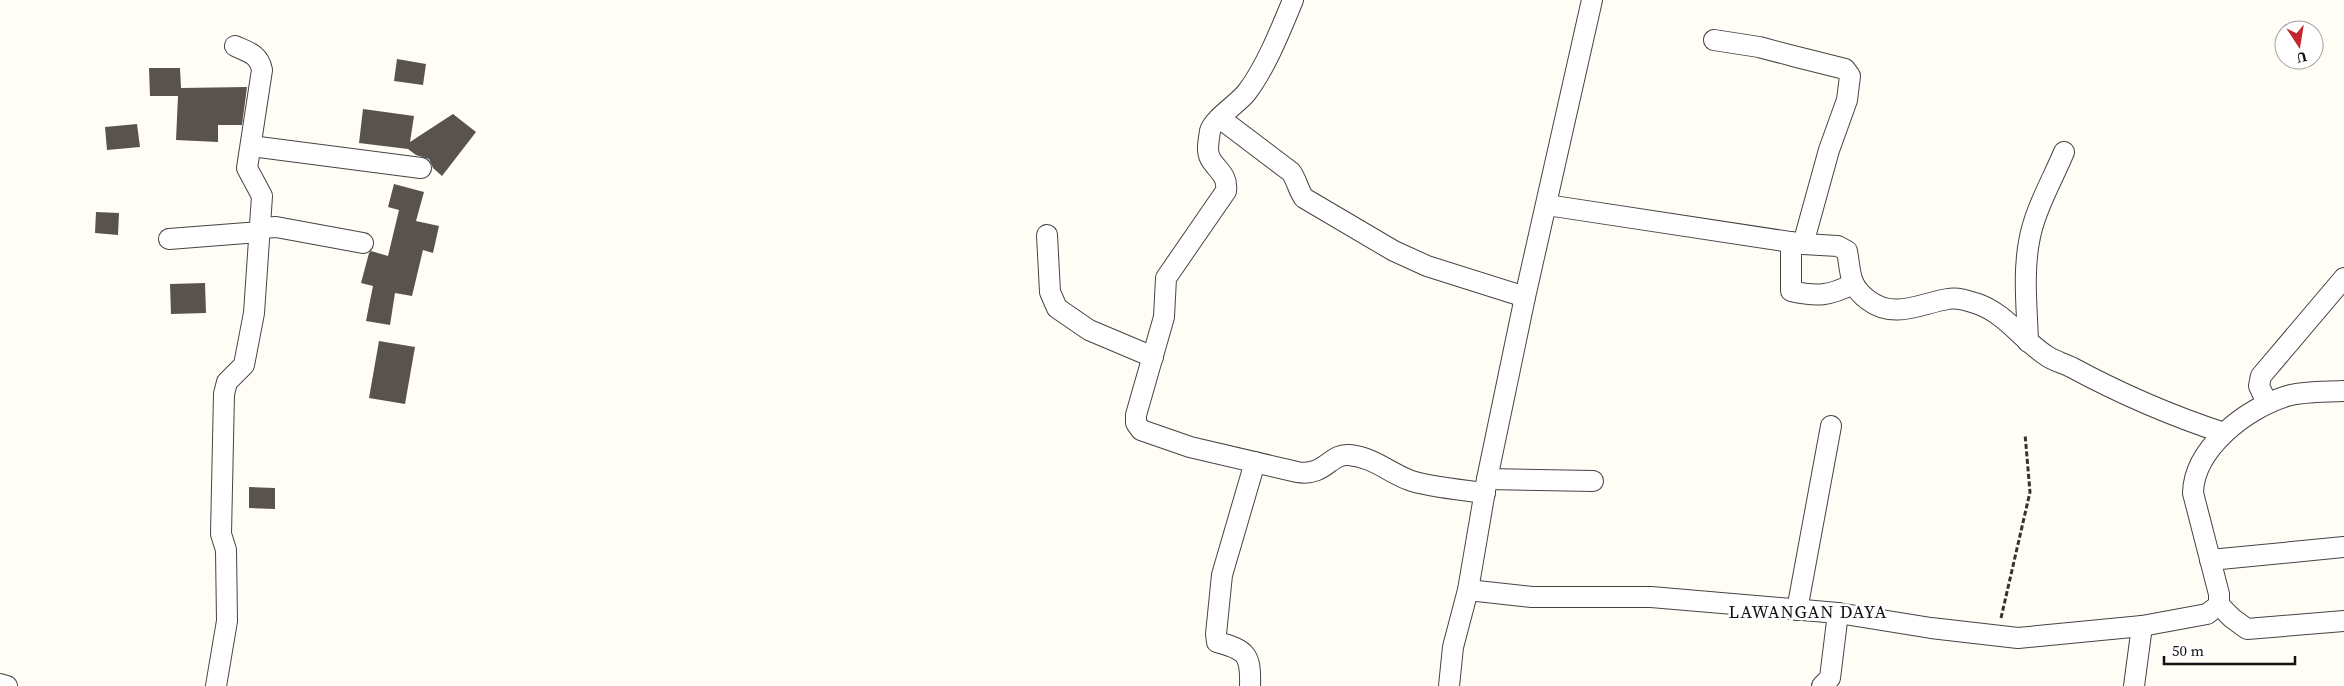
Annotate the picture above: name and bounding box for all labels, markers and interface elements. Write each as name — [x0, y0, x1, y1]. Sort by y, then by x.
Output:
north arrow — [2274, 20, 2324, 70]
text: U — [2295, 47, 2309, 69]
district label: LAWANGAN DAYA — [1729, 599, 1887, 624]
scale bar — [2164, 634, 2295, 666]
text: 50 m — [2172, 640, 2204, 661]

